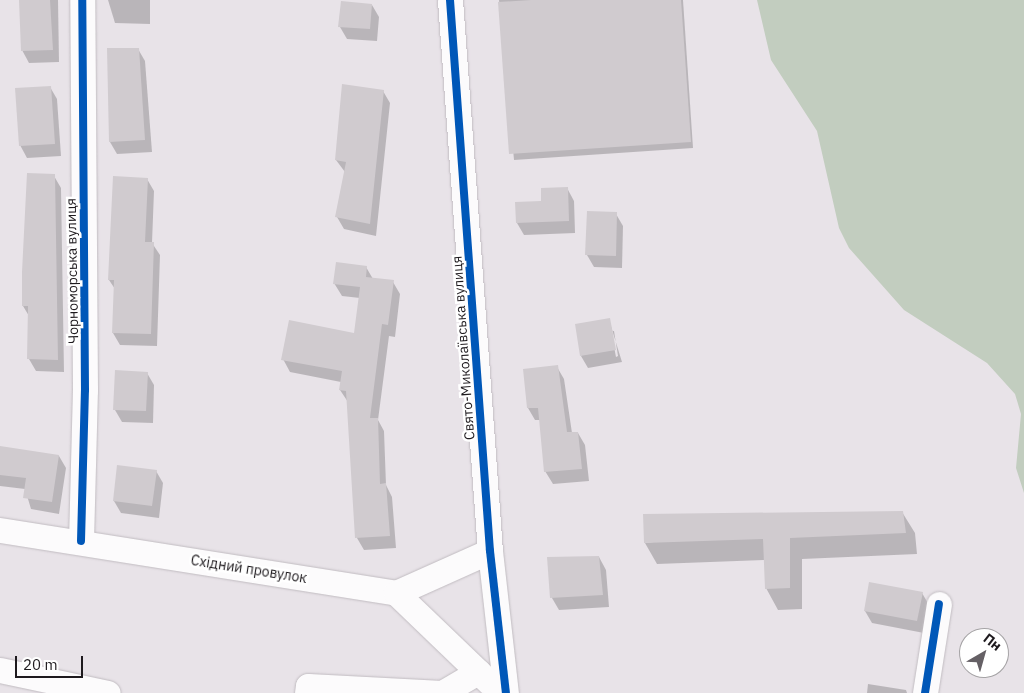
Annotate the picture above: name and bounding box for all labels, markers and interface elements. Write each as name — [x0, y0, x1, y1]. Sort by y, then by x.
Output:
street label: Чорноморська вулиця — [62, 198, 82, 344]
street label: Свято-Миколаївська вулиця — [448, 255, 478, 441]
street label: Східний провулок — [190, 552, 308, 586]
north arrow — [959, 628, 1009, 678]
text: Пн — [980, 629, 1005, 655]
scale bar — [18, 646, 85, 678]
text: 20 m — [23, 655, 58, 674]

